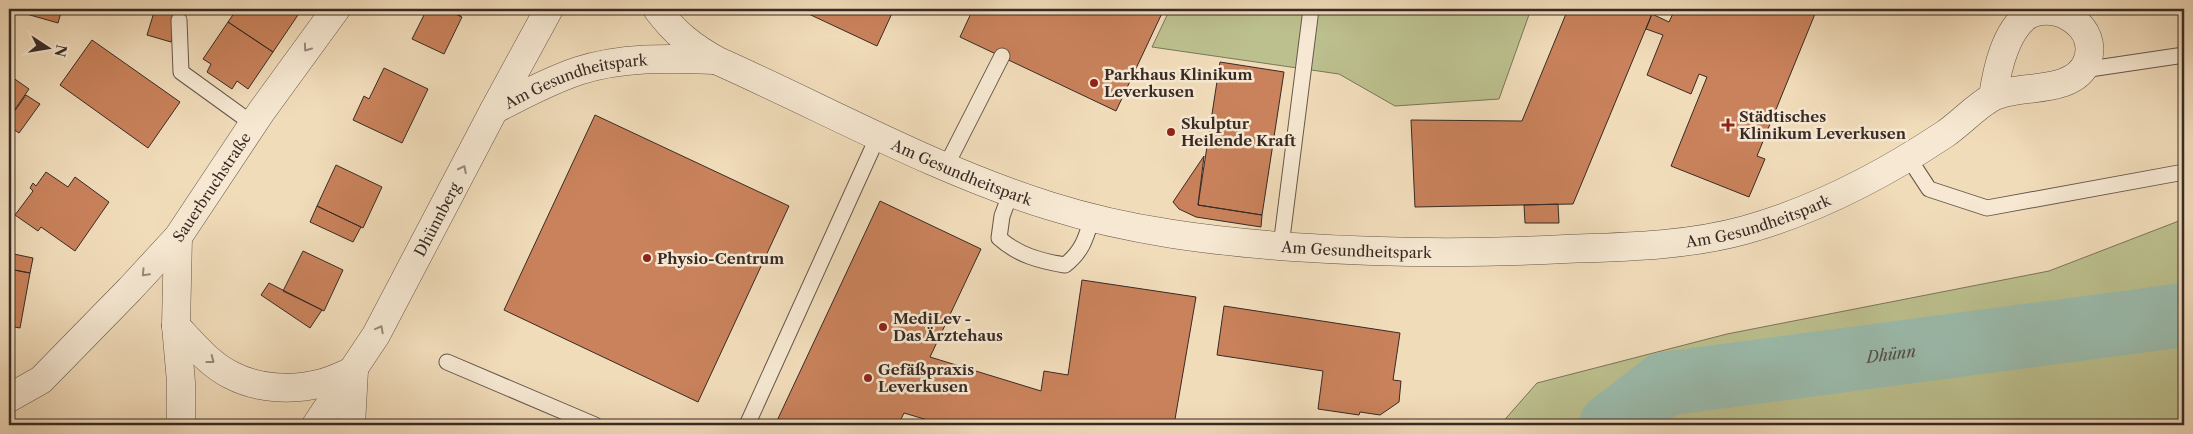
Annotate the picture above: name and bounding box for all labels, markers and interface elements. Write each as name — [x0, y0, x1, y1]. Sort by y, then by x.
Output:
north arrow — [22, 22, 72, 72]
one-way arrow — [305, 42, 313, 51]
text: N — [51, 43, 71, 59]
street label: Am Gesundheitspark — [500, 50, 649, 113]
place label: Parkhaus Klinikum Leverkusen — [1104, 65, 1253, 101]
marker: Parkhaus Klinikum Leverkusen — [1088, 77, 1100, 89]
place label: Städtisches Klinikum Leverkusen — [1739, 107, 1907, 143]
place label: Skulptur Heilende Kraft — [1181, 114, 1297, 150]
marker: Städtisches Klinikum Leverkusen — [1721, 118, 1735, 132]
marker: Skulptur Heilende Kraft — [1165, 126, 1177, 138]
street label: Sauerbruchstraße — [168, 128, 254, 245]
street label: Am Gesundheitspark — [888, 134, 1036, 209]
one-way arrow — [457, 166, 467, 175]
street label: Dhünnberg — [410, 179, 464, 259]
street label: Am Gesundheitspark — [1684, 190, 1835, 251]
street label: Am Gesundheitspark — [1280, 237, 1433, 262]
place label: Physio-Centrum — [657, 249, 784, 268]
marker: Physio-Centrum — [641, 252, 653, 264]
one-way arrow — [142, 268, 151, 277]
place label: MediLev - Das Ärztehaus — [893, 309, 1003, 345]
marker: MediLev - Das Ärztehaus — [877, 321, 889, 333]
one-way arrow — [374, 325, 384, 334]
water label: Dhünn — [1863, 341, 1917, 367]
one-way arrow — [205, 354, 215, 363]
place label: Gefäßpraxis Leverkusen — [878, 360, 974, 396]
marker: Gefäßpraxis Leverkusen — [862, 372, 874, 384]

